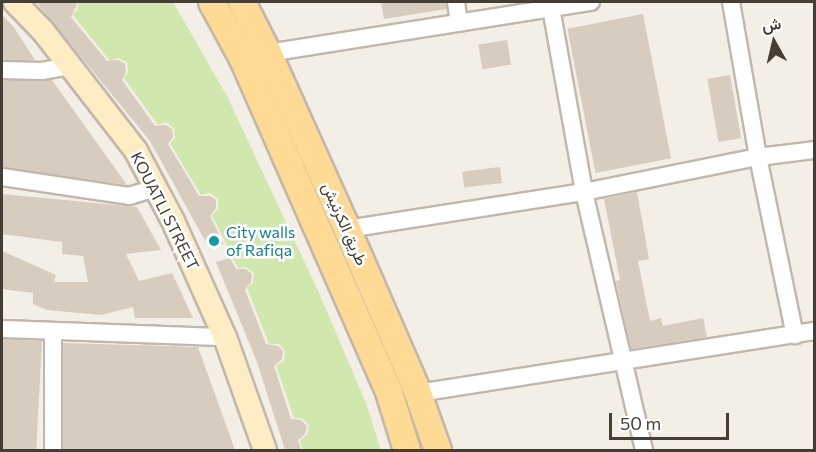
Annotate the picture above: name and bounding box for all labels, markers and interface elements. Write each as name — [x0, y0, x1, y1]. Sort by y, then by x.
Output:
north arrow — [744, 12, 804, 72]
text: ش — [761, 13, 782, 34]
street label: KOUATLI STREET — [127, 149, 203, 273]
street label: طريق الكرنيش — [318, 180, 372, 268]
place label: City walls of Rafiqa — [226, 222, 295, 260]
marker: City walls of Rafiqa — [207, 234, 221, 248]
scale bar — [612, 401, 732, 439]
text: 50 m — [620, 412, 661, 434]

